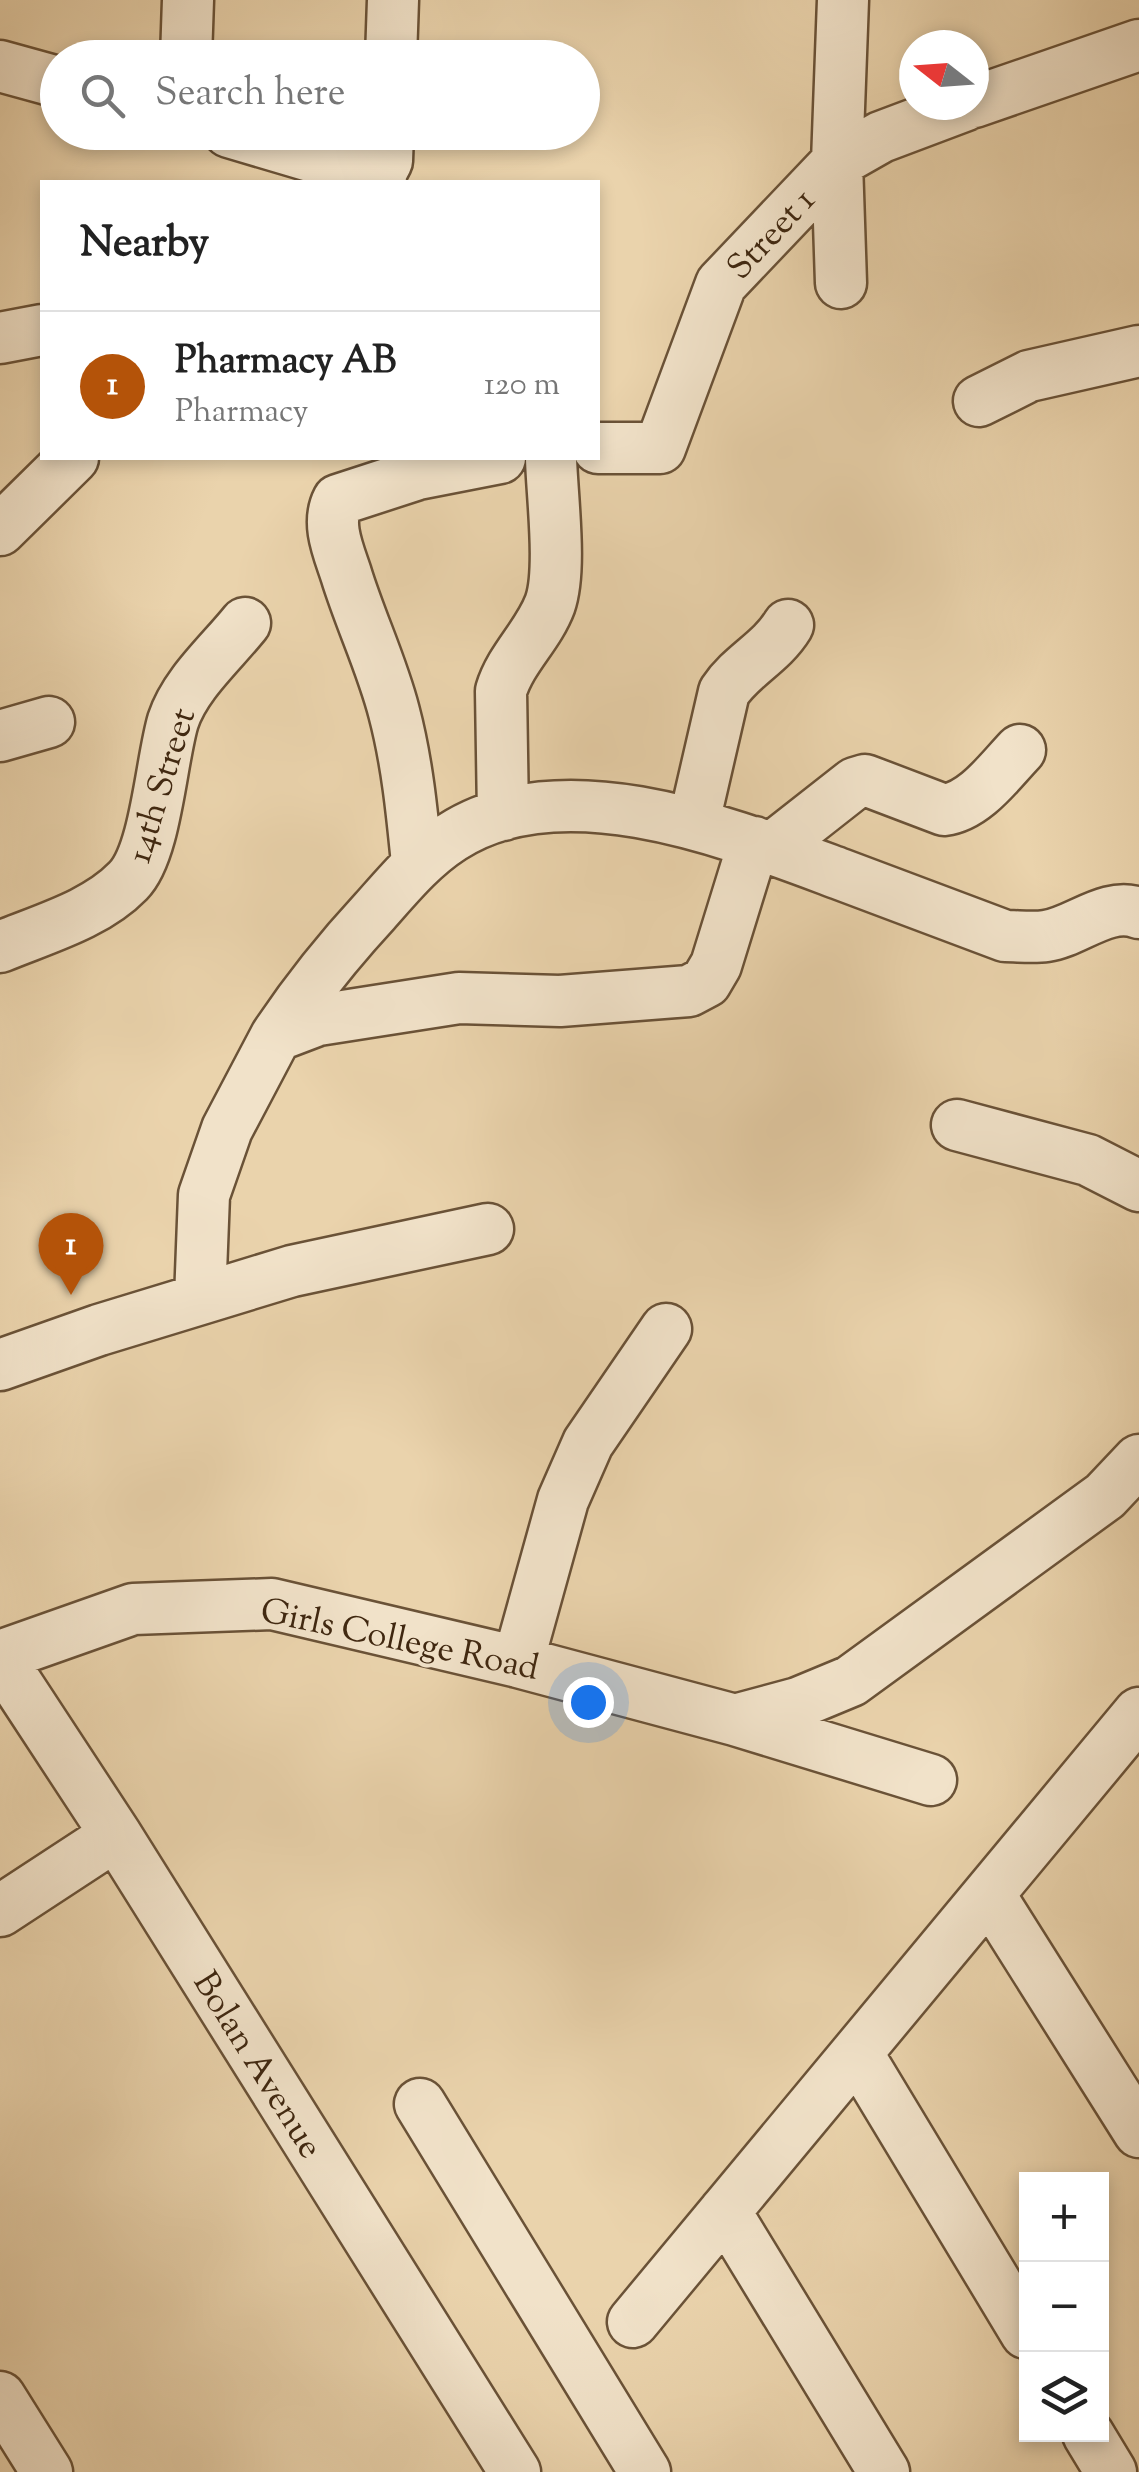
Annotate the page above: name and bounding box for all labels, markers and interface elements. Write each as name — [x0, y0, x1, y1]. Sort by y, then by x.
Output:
north arrow — [899, 30, 989, 120]
search box — [40, 40, 600, 150]
icon: search — [75, 68, 130, 123]
text: Search here — [155, 68, 346, 122]
street label: Street 1 — [716, 178, 829, 293]
text: Nearby — [80, 215, 209, 275]
text: Pharmacy AB — [175, 336, 396, 390]
text: 1 — [107, 363, 118, 409]
text: 120 m — [484, 363, 560, 409]
text: Pharmacy — [175, 390, 308, 436]
street label: 14th Street — [116, 702, 211, 870]
pin: 1 — [38, 1212, 104, 1295]
street label: Girls College Road — [255, 1587, 543, 1696]
your location — [563, 1677, 614, 1728]
street label: Bolan Avenue — [178, 1962, 334, 2169]
map controls — [1019, 2172, 1109, 2442]
button: + — [1019, 2172, 1109, 2262]
button: − — [1019, 2262, 1109, 2352]
button: layers — [1019, 2352, 1109, 2442]

